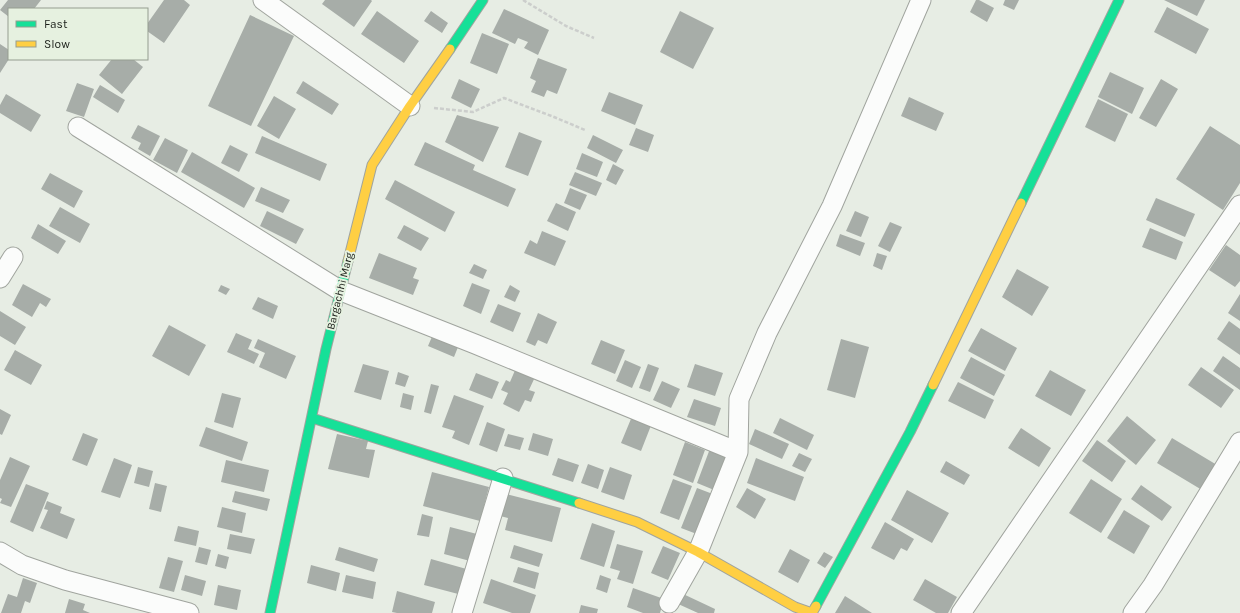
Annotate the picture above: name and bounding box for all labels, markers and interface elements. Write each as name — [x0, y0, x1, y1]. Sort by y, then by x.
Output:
legend — [8, 8, 148, 60]
text: Fast — [44, 17, 68, 31]
text: Slow — [44, 37, 70, 51]
street label: Bargachhi Marg — [324, 250, 356, 331]

